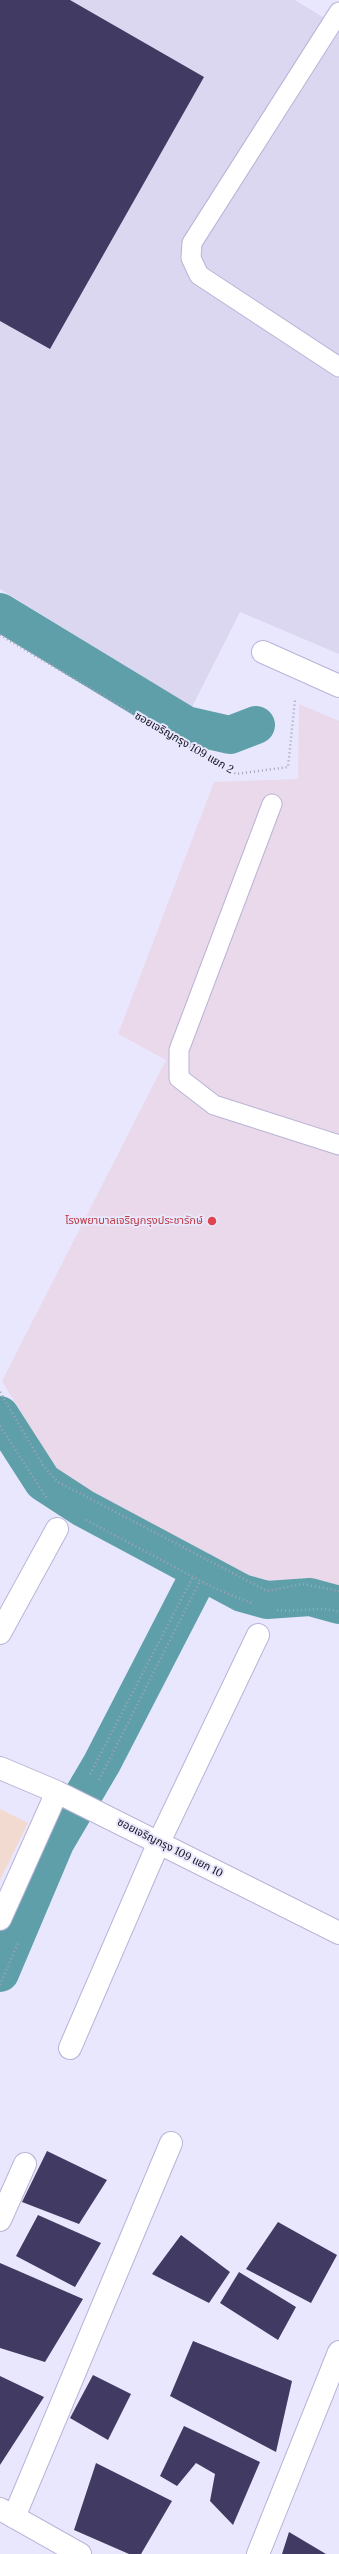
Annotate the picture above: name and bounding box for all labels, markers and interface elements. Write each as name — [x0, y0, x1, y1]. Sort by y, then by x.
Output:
street label: ซอยเจริญกรุง 109 แยก 2 — [132, 709, 236, 777]
place label: โรงพยาบาลเจริญกรุงประชารักษ์ — [65, 1214, 203, 1228]
marker: โรงพยาบาลเจริญกรุงประชารักษ์ — [206, 1215, 218, 1227]
street label: ซอยเจริญกรุง 109 แยก 10 — [115, 1816, 225, 1880]

